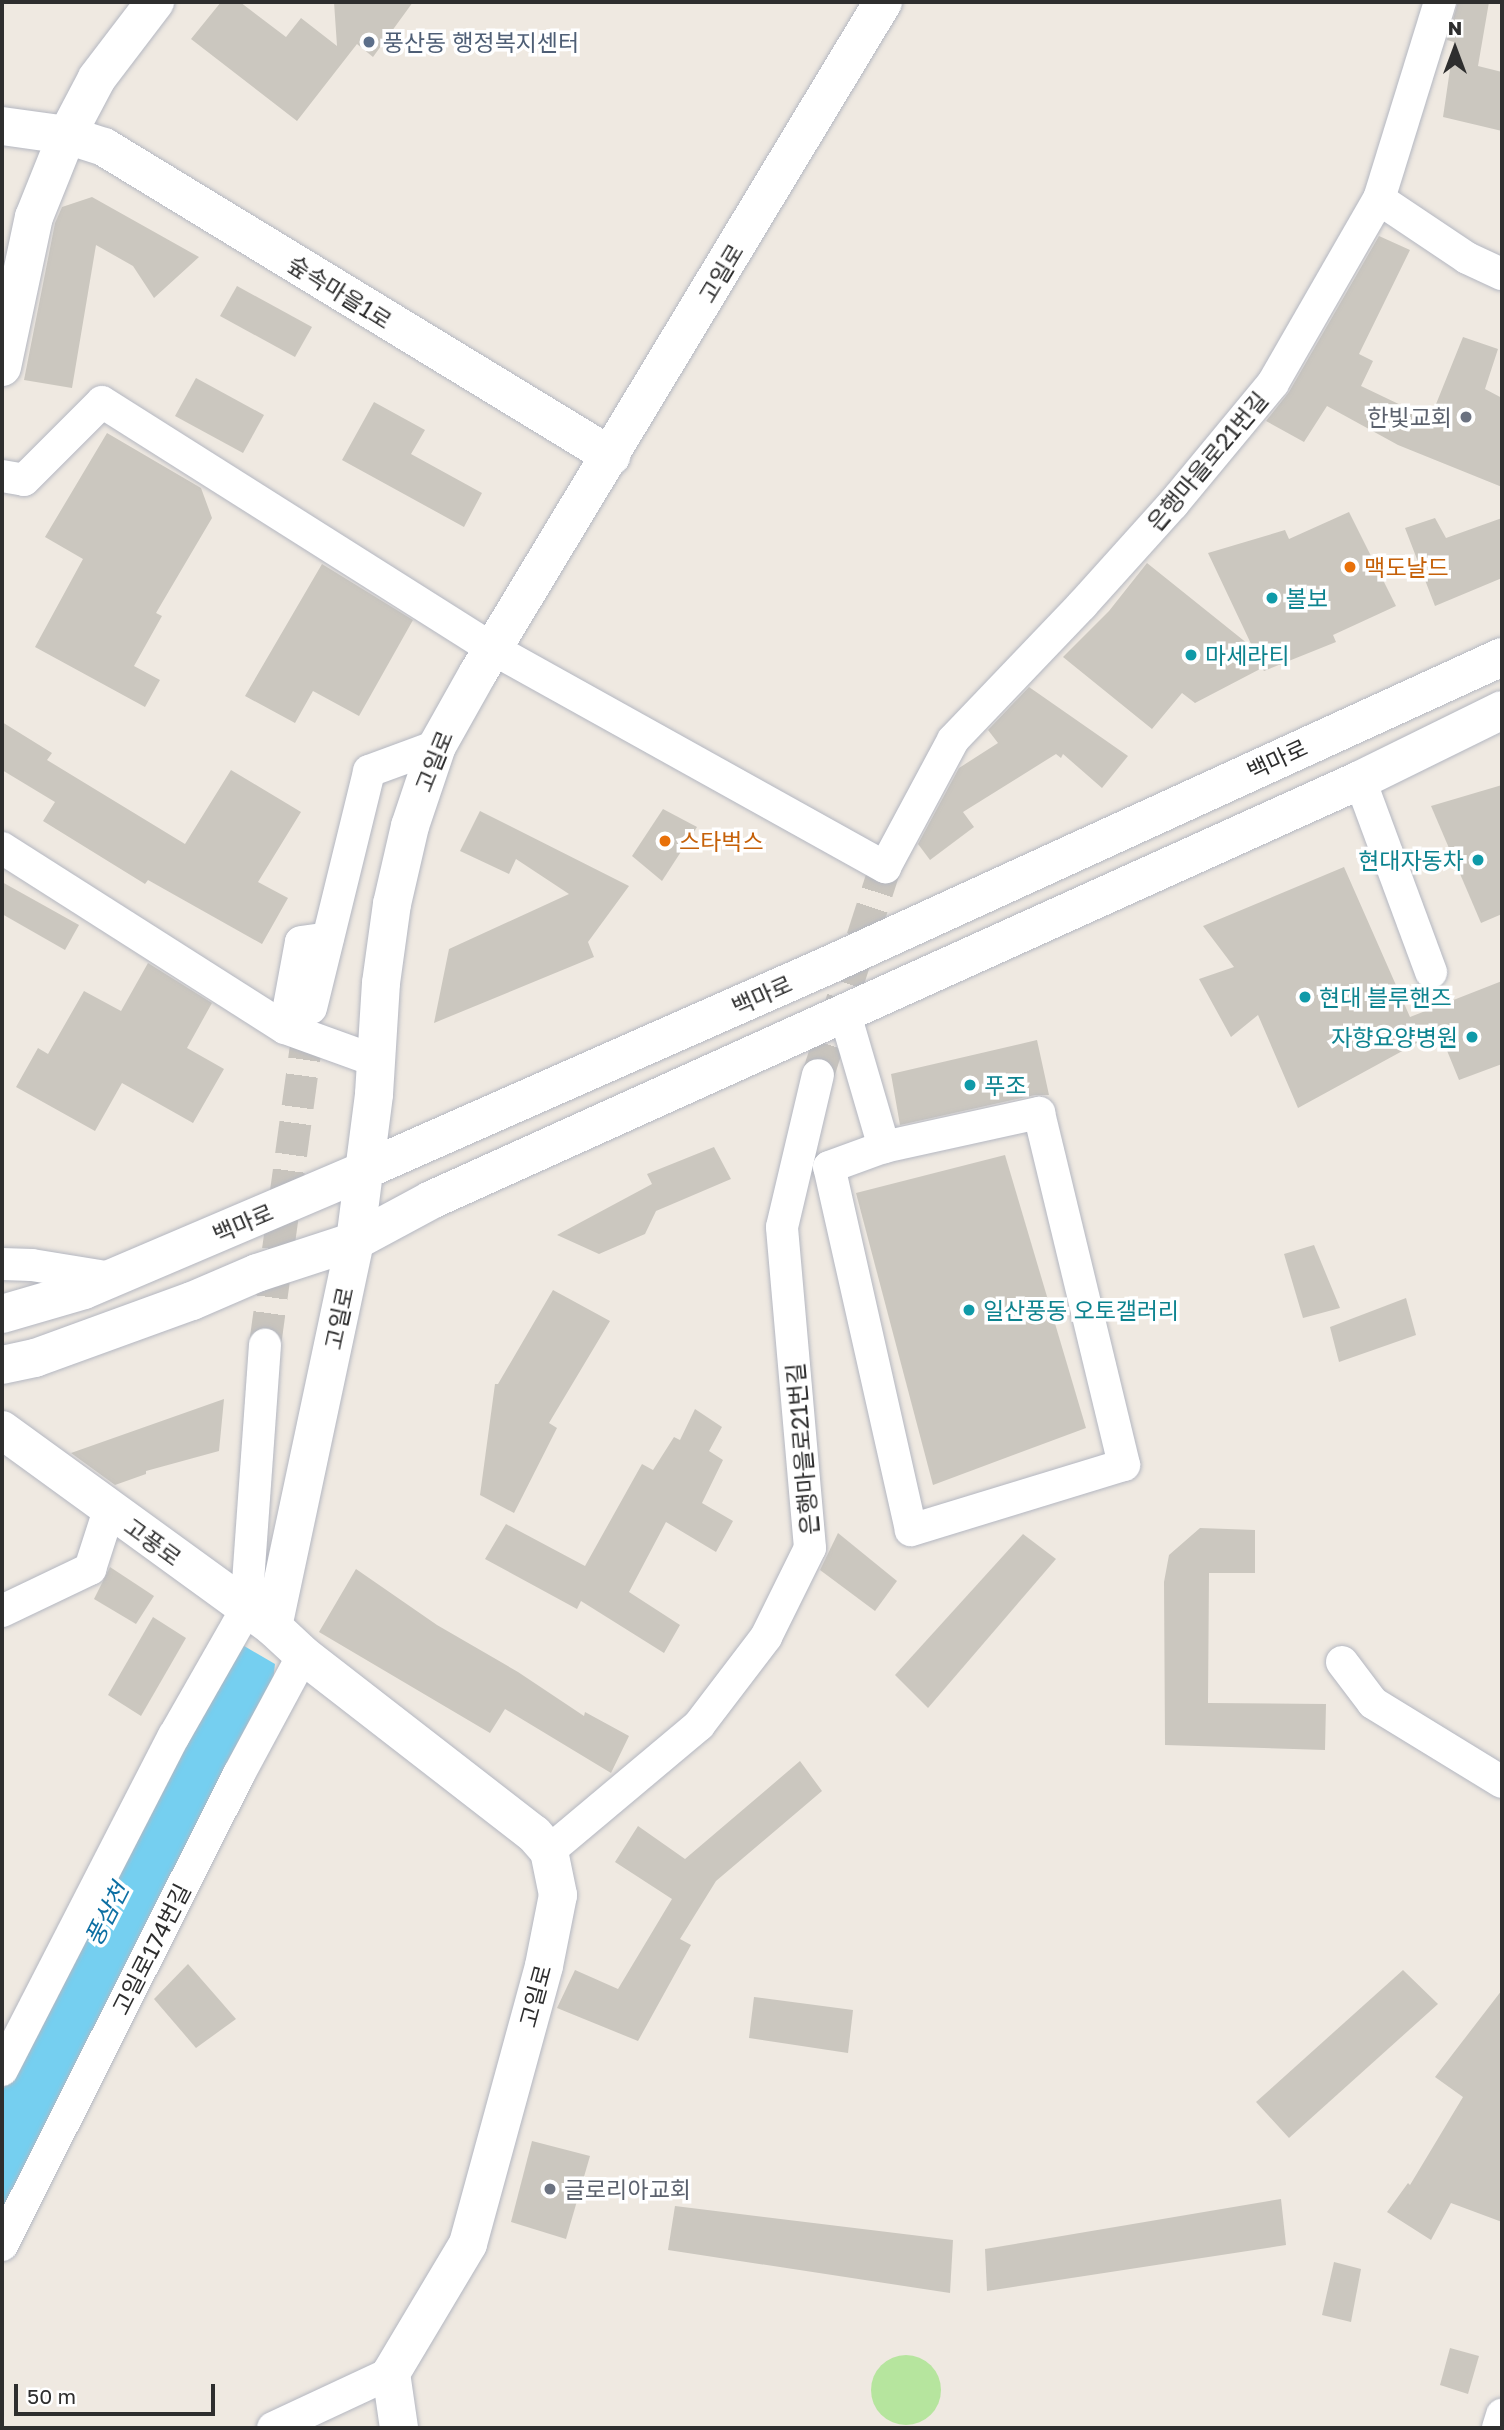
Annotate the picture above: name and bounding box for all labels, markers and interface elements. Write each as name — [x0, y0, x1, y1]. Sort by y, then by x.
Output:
north arrow — [1420, 14, 1490, 84]
text: N — [1448, 16, 1462, 39]
place label: 풍산동 행정복지센터 — [383, 28, 579, 56]
marker: 풍산동 행정복지센터 — [361, 34, 377, 50]
street label: 고일로 — [693, 239, 749, 307]
street label: 숲속마을1로 — [283, 249, 397, 335]
street label: 은행마을로21번길 — [1141, 386, 1273, 536]
place label: 한빛교회 — [1367, 403, 1452, 431]
marker: 한빛교회 — [1458, 409, 1474, 425]
place label: 맥도날드 — [1364, 553, 1449, 581]
marker: 맥도날드 — [1342, 559, 1358, 575]
place label: 볼보 — [1286, 584, 1328, 612]
marker: 볼보 — [1264, 590, 1280, 606]
place label: 마세라티 — [1205, 641, 1290, 669]
marker: 마세라티 — [1183, 647, 1199, 663]
street label: 고일로 — [409, 726, 459, 796]
street label: 백마로 — [1242, 733, 1312, 785]
place label: 스타벅스 — [679, 827, 764, 855]
marker: 스타벅스 — [657, 833, 673, 849]
place label: 현대자동차 — [1358, 846, 1464, 874]
marker: 현대자동차 — [1470, 852, 1486, 868]
street label: 백마로 — [727, 969, 797, 1021]
place label: 현대 블루핸즈 — [1319, 983, 1452, 1011]
marker: 현대 블루핸즈 — [1297, 989, 1313, 1005]
place label: 자향요양병원 — [1331, 1023, 1458, 1051]
marker: 자향요양병원 — [1464, 1029, 1480, 1045]
place label: 푸조 — [984, 1071, 1026, 1099]
marker: 푸조 — [962, 1077, 978, 1093]
street label: 백마로 — [208, 1198, 278, 1248]
street label: 고일로 — [319, 1284, 359, 1352]
place label: 일산풍동 오토갤러리 — [983, 1296, 1179, 1324]
marker: 일산풍동 오토갤러리 — [961, 1302, 977, 1318]
street label: 은행마을로21번길 — [781, 1362, 823, 1536]
street label: 고풍로 — [119, 1512, 187, 1572]
water label: 풍삼천 — [78, 1878, 134, 1950]
street label: 고일로174번길 — [106, 1879, 196, 2019]
street label: 고일로 — [513, 1962, 557, 2030]
place label: 글로리아교회 — [564, 2175, 691, 2203]
marker: 글로리아교회 — [542, 2181, 558, 2197]
scale bar — [18, 2370, 219, 2414]
text: 50 m — [27, 2383, 76, 2409]

